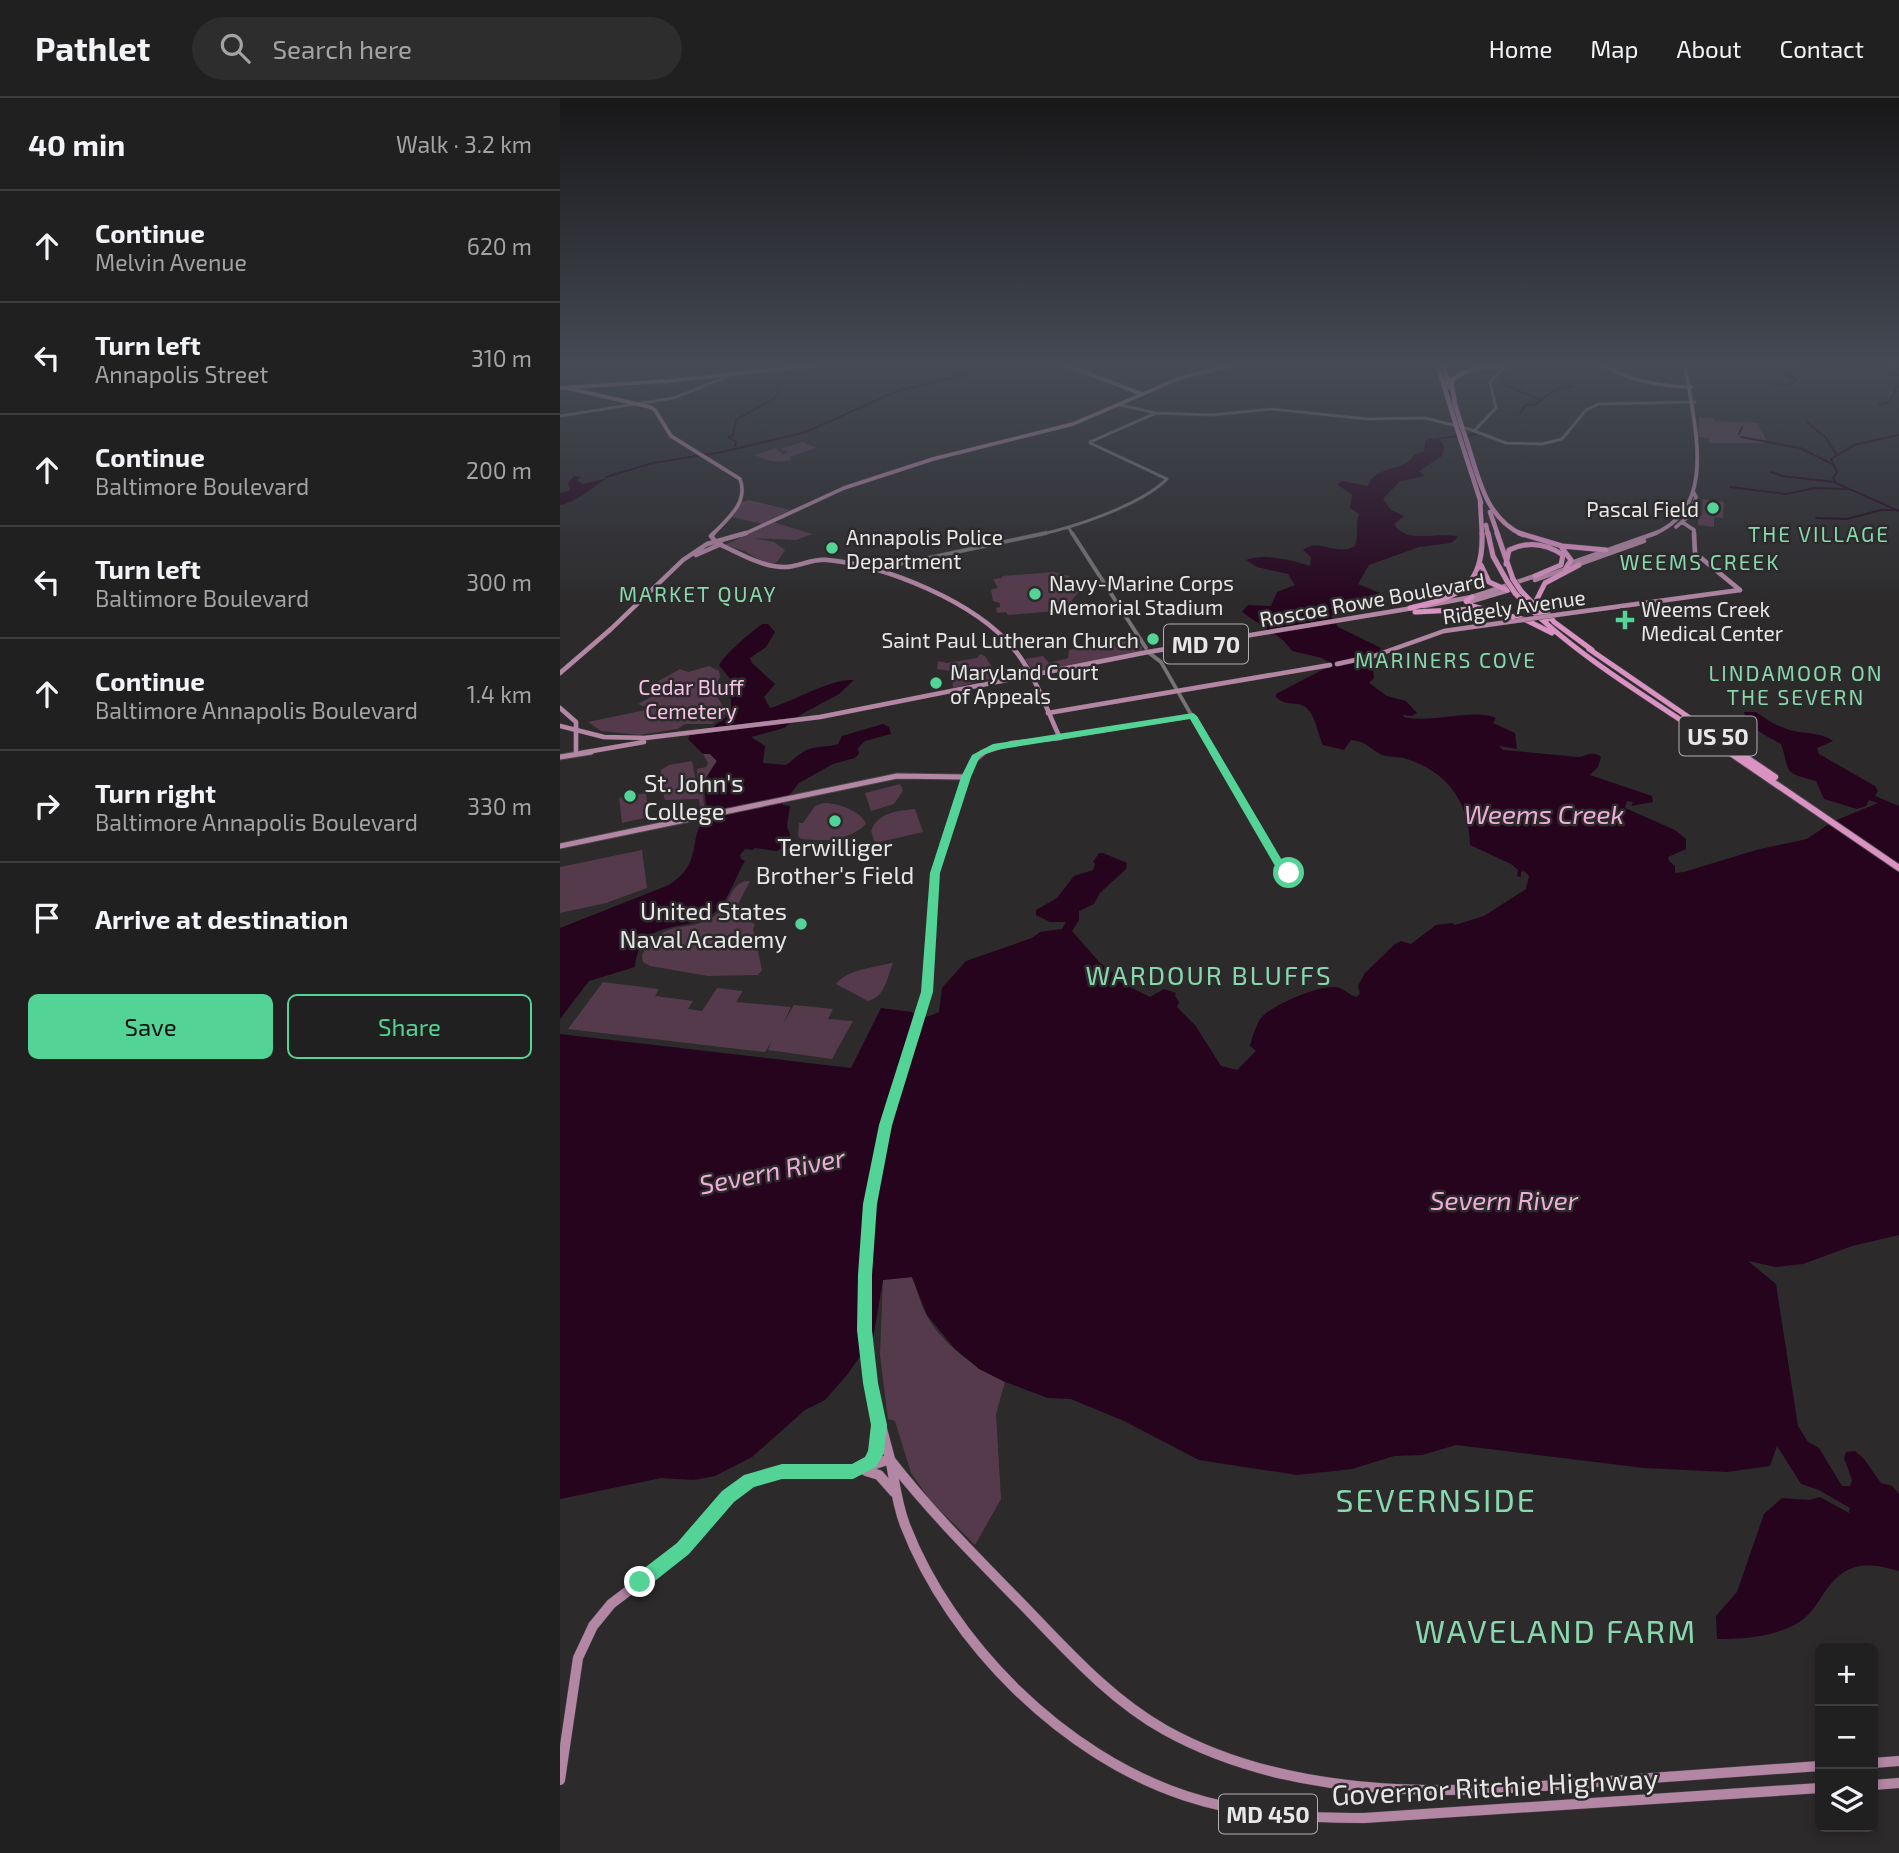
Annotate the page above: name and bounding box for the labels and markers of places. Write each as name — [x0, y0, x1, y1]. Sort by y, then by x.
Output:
place label: Pascal Field — [1586, 496, 1699, 521]
marker: Pascal Field — [1705, 500, 1721, 516]
place label: Annapolis Police Department — [846, 524, 1003, 573]
marker: Annapolis Police Department — [824, 540, 840, 556]
place label: Navy-Marine Corps Memorial Stadium — [1049, 570, 1234, 619]
marker: Navy-Marine Corps Memorial Stadium — [1027, 586, 1043, 602]
place label: Weems Creek Medical Center — [1641, 596, 1784, 645]
marker: Weems Creek Medical Center — [1615, 610, 1635, 630]
place label: Saint Paul Lutheran Church — [882, 627, 1139, 652]
marker: Saint Paul Lutheran Church — [1145, 631, 1161, 647]
place label: Maryland Court of Appeals — [950, 659, 1098, 708]
marker: Maryland Court of Appeals — [928, 675, 944, 691]
place label: St. John's College — [644, 768, 743, 825]
marker: St. John's College — [622, 788, 638, 804]
marker: Terwilliger Brother's Field — [827, 813, 843, 829]
place label: Terwilliger Brother's Field — [756, 832, 914, 889]
place label: United States Naval Academy — [620, 896, 787, 953]
marker: United States Naval Academy — [793, 916, 809, 932]

